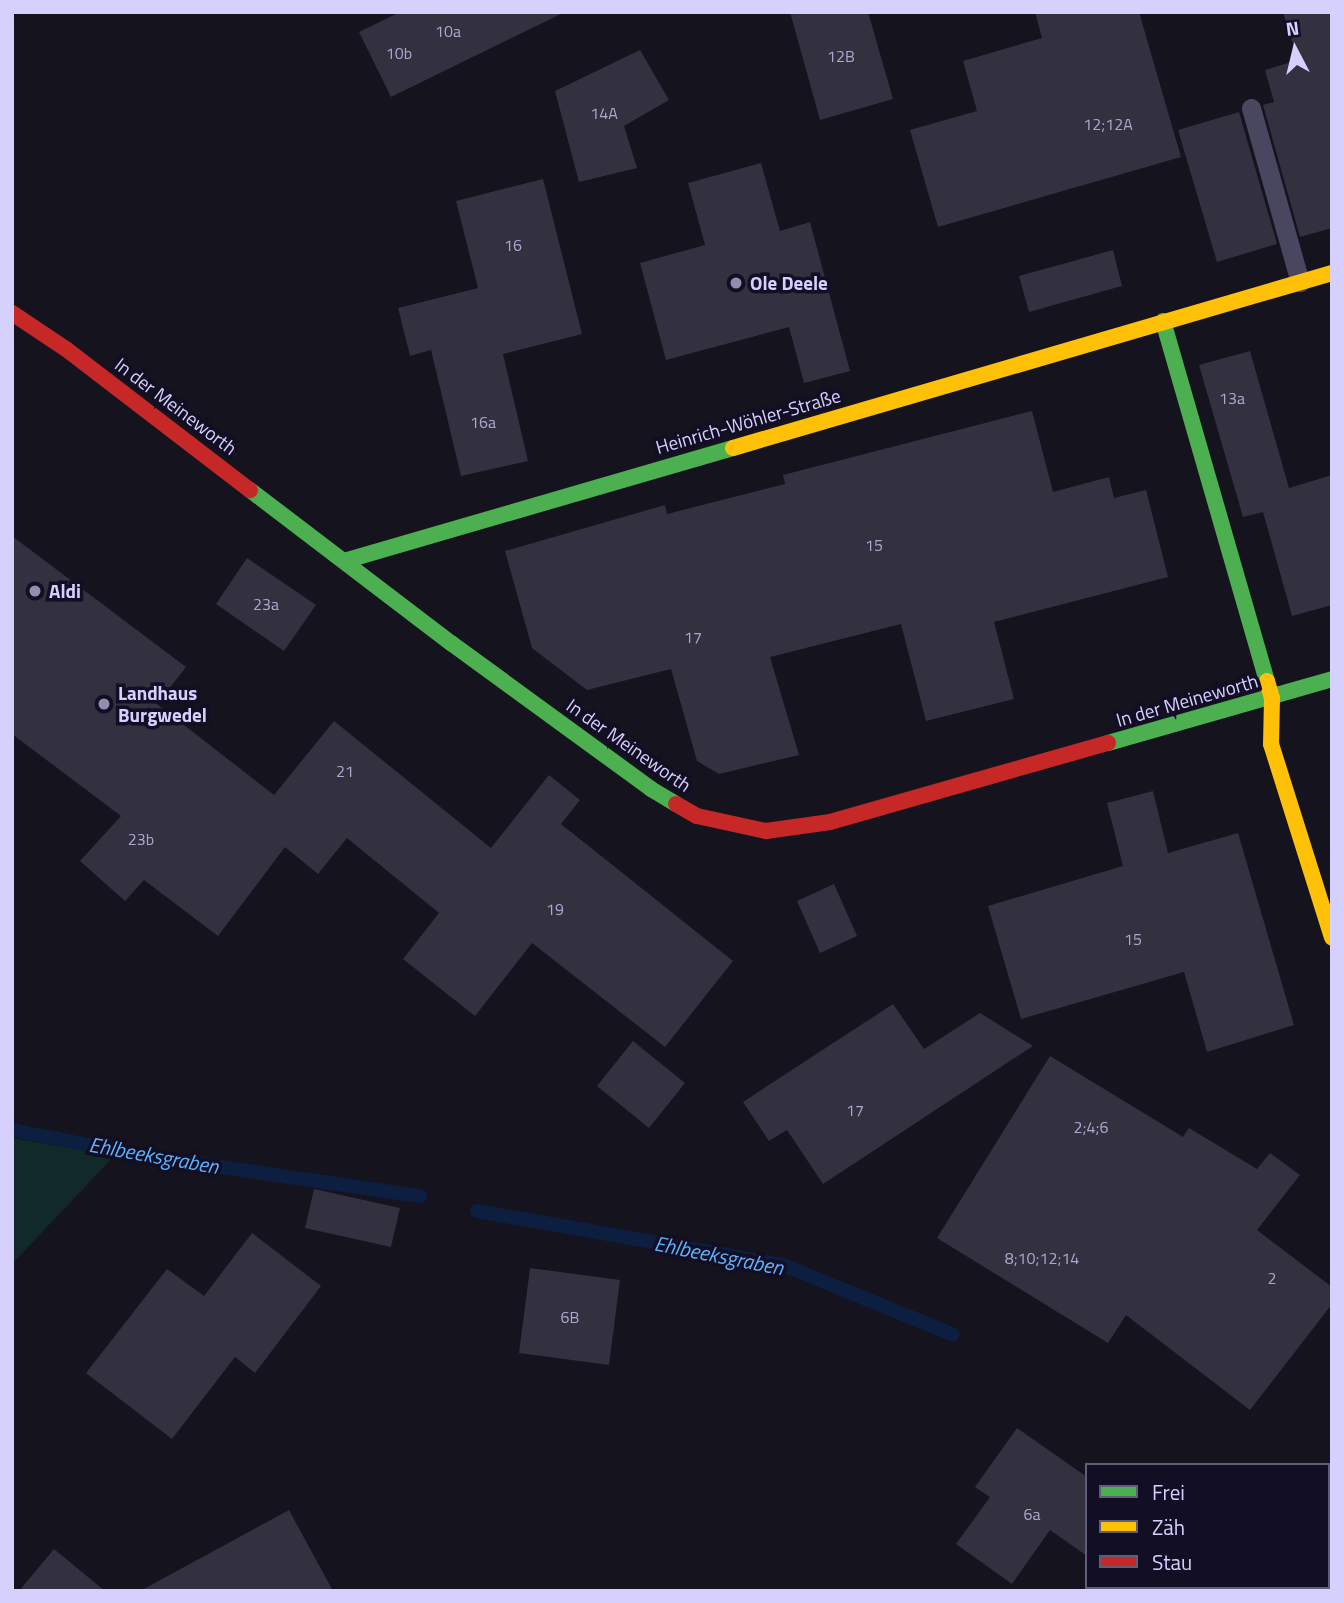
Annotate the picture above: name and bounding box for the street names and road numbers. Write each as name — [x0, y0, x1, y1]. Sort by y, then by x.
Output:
street label: In der Meineworth — [111, 353, 241, 459]
street label: Heinrich-Wöhler-Straße — [653, 384, 843, 458]
street label: In der Meineworth — [1113, 669, 1261, 731]
street label: In der Meineworth — [562, 694, 696, 796]

